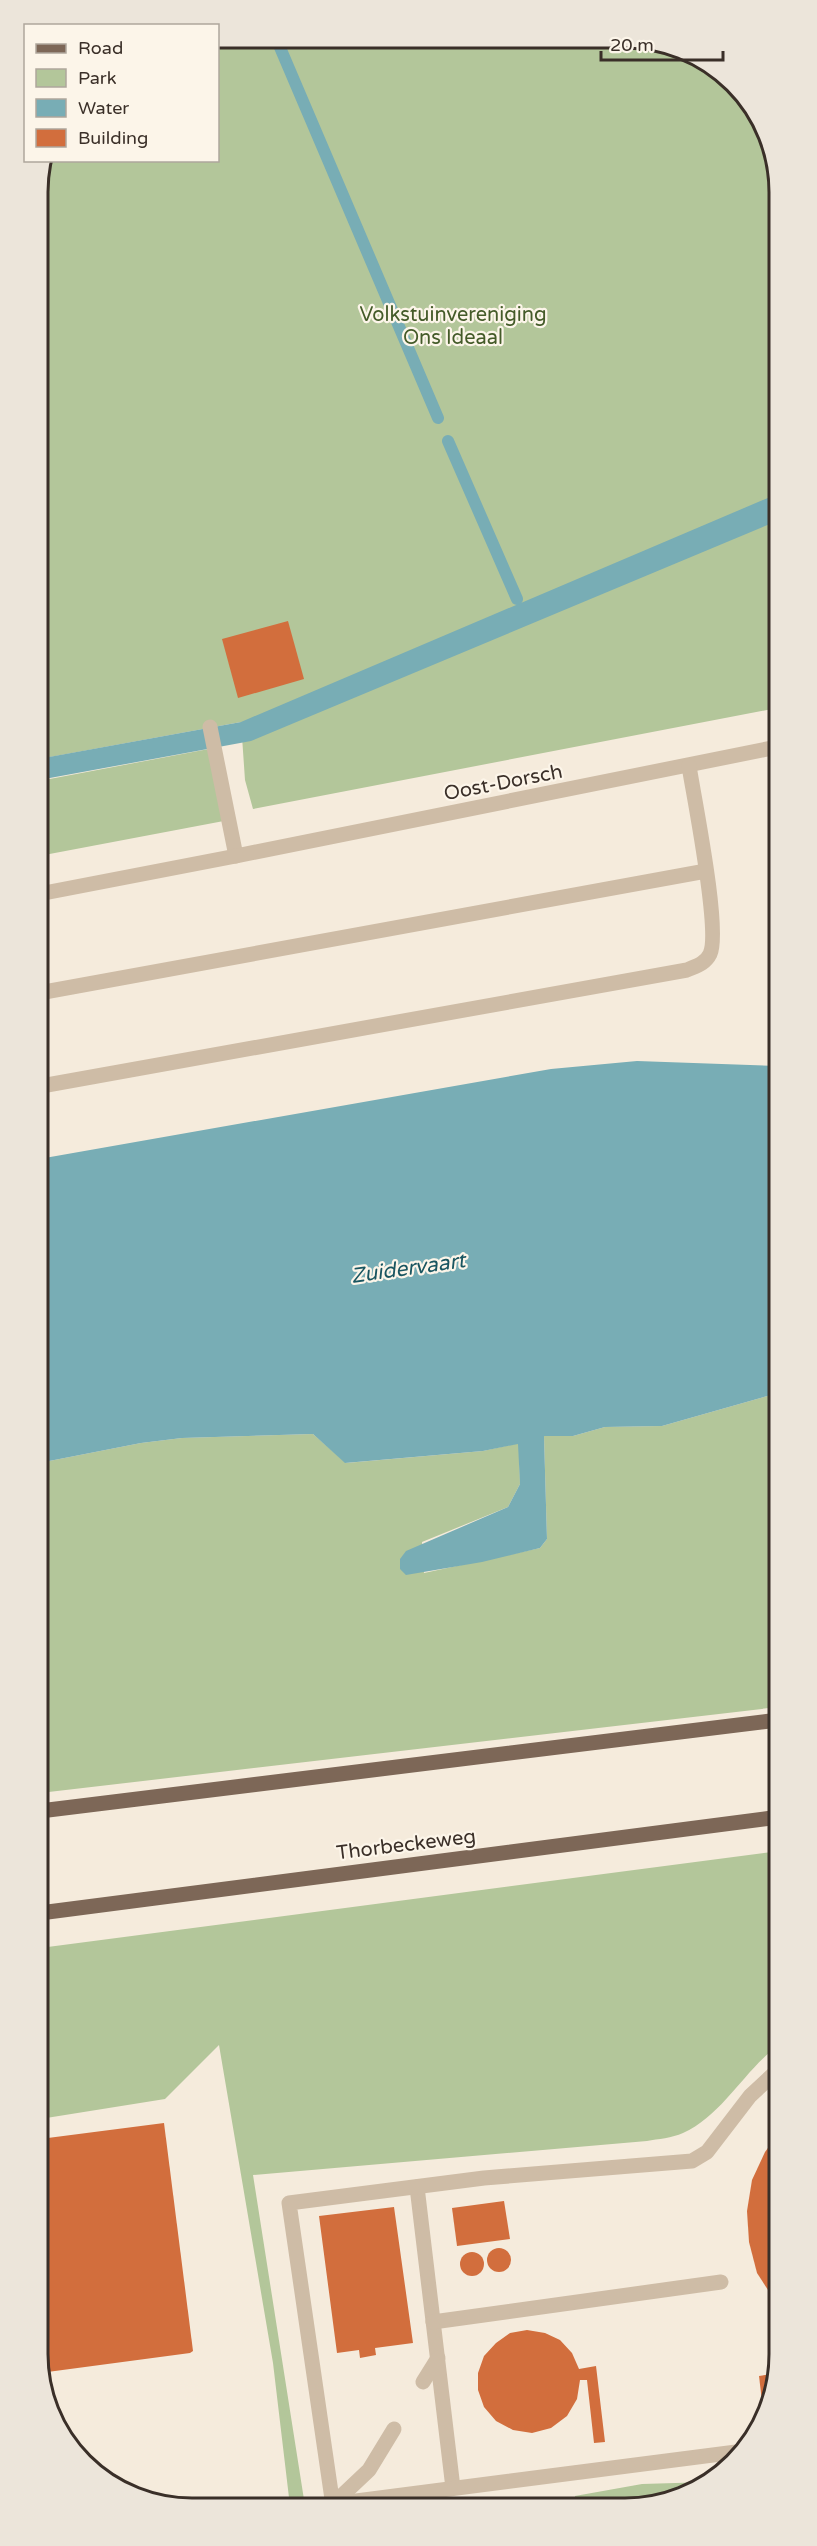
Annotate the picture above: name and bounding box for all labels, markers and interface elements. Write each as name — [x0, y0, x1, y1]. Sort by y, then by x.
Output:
legend — [24, 24, 219, 162]
scale bar — [601, 24, 722, 62]
text: 20 m — [610, 34, 654, 56]
text: Road — [78, 37, 123, 59]
text: Park — [78, 67, 117, 89]
text: Water — [78, 97, 129, 119]
text: Building — [78, 127, 148, 149]
park label: Volkstuinvereniging Ons Ideaal — [359, 303, 547, 350]
street label: Oost-Dorsch — [442, 760, 565, 806]
water label: Zuidervaart — [349, 1248, 469, 1289]
street label: Thorbeckeweg — [335, 1825, 477, 1865]

